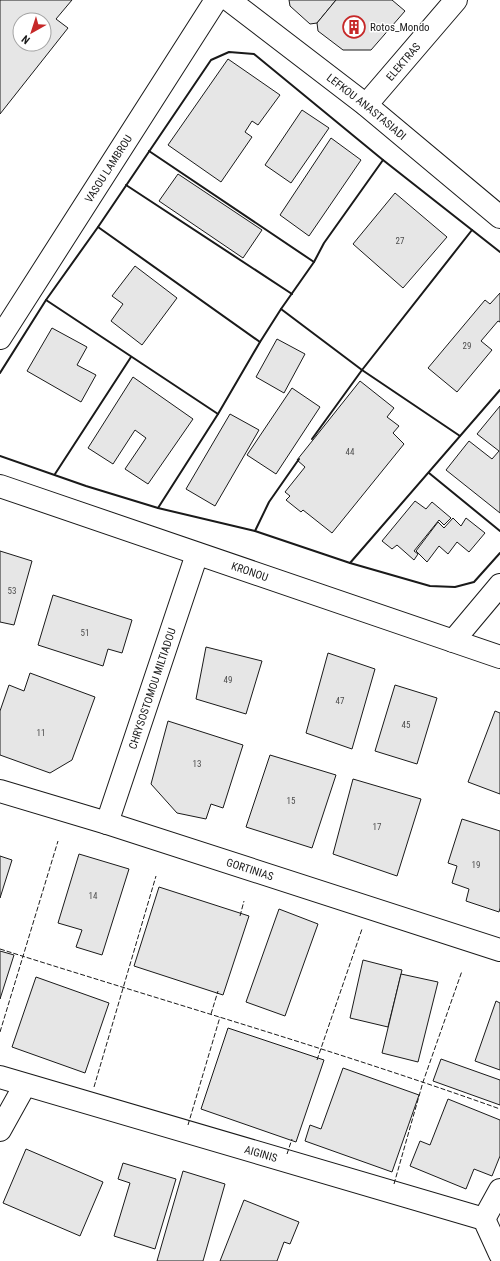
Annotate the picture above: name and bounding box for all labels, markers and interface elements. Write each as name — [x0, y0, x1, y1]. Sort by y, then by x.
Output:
north arrow — [12, 12, 52, 52]
building icon: Rotos_Mondo — [341, 14, 367, 40]
place label: Rotos_Mondo — [370, 21, 430, 34]
text: N — [19, 32, 33, 47]
street label: ELEKTRAS — [384, 40, 424, 84]
street label: LEFKOU ANASTASIADI — [324, 71, 409, 143]
street label: VASOU LAMBROU — [82, 133, 135, 205]
house number: 27 — [396, 236, 405, 246]
house number: 29 — [463, 341, 471, 351]
house number: 44 — [346, 447, 355, 457]
street label: KRONOU — [230, 560, 270, 584]
house number: 53 — [8, 586, 16, 596]
street label: CHRYSOSTOMOU MILTIADOU — [126, 626, 179, 751]
house number: 51 — [81, 628, 89, 638]
house number: 49 — [224, 675, 232, 685]
house number: 47 — [336, 696, 345, 706]
house number: 45 — [402, 720, 411, 730]
house number: 11 — [37, 728, 45, 738]
house number: 13 — [193, 759, 201, 769]
house number: 15 — [287, 796, 296, 806]
house number: 17 — [373, 822, 382, 832]
street label: GORTINIAS — [225, 856, 275, 883]
house number: 19 — [472, 860, 480, 870]
house number: 14 — [89, 891, 98, 901]
street label: AIGINIS — [243, 1143, 279, 1165]

